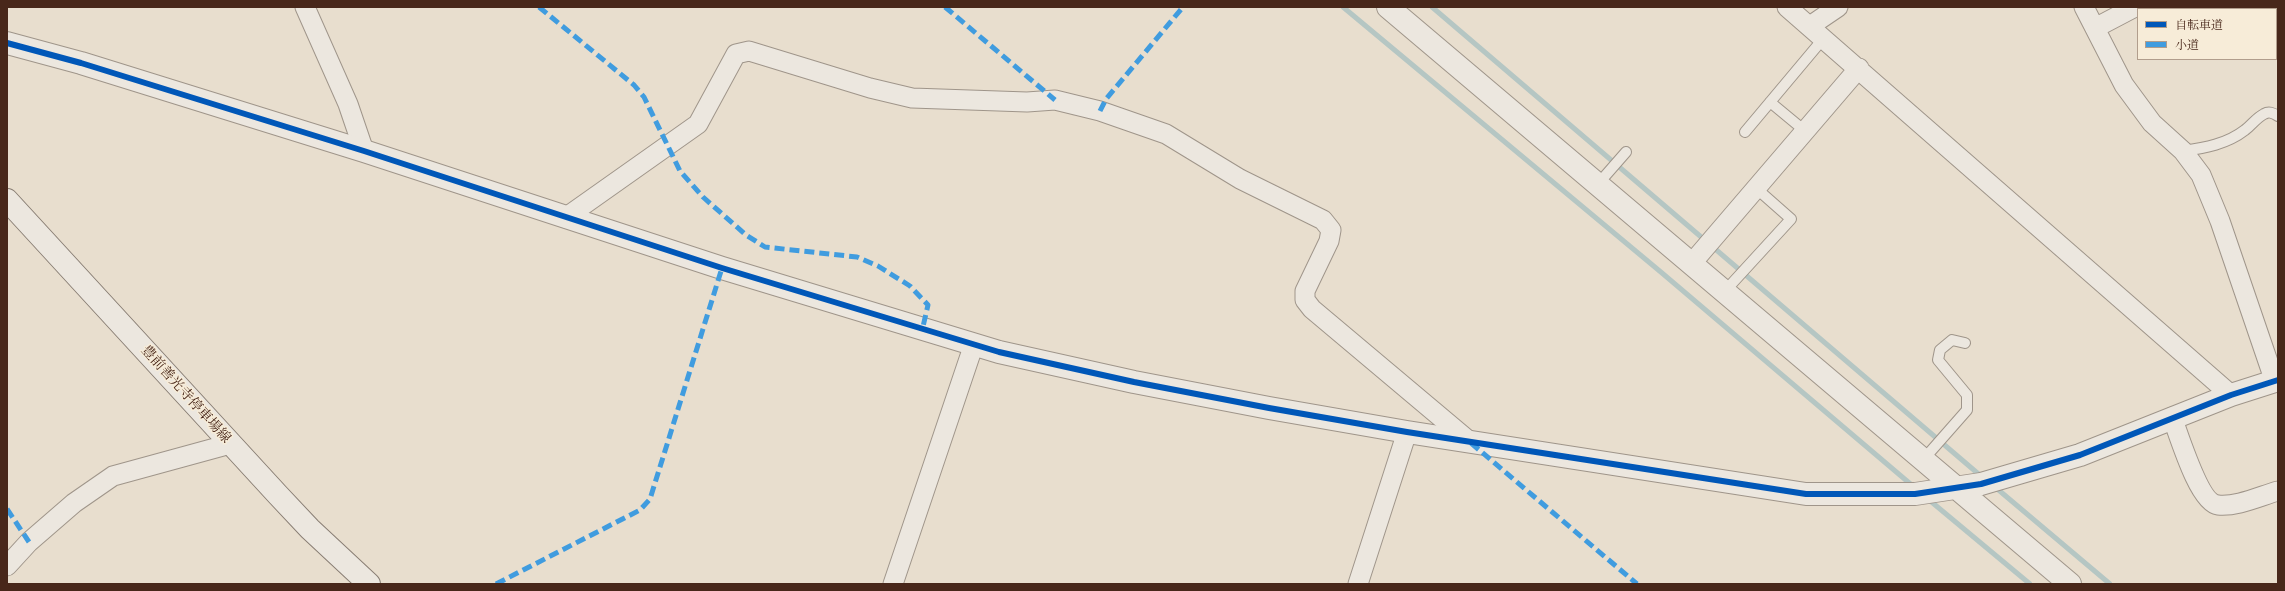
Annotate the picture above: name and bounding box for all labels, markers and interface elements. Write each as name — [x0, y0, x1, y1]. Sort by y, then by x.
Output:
legend — [2137, 8, 2277, 60]
text: 自転車道 — [2175, 18, 2223, 33]
text: 小道 — [2175, 38, 2199, 53]
street label: 豊前善光寺停車場線 — [137, 343, 233, 447]

